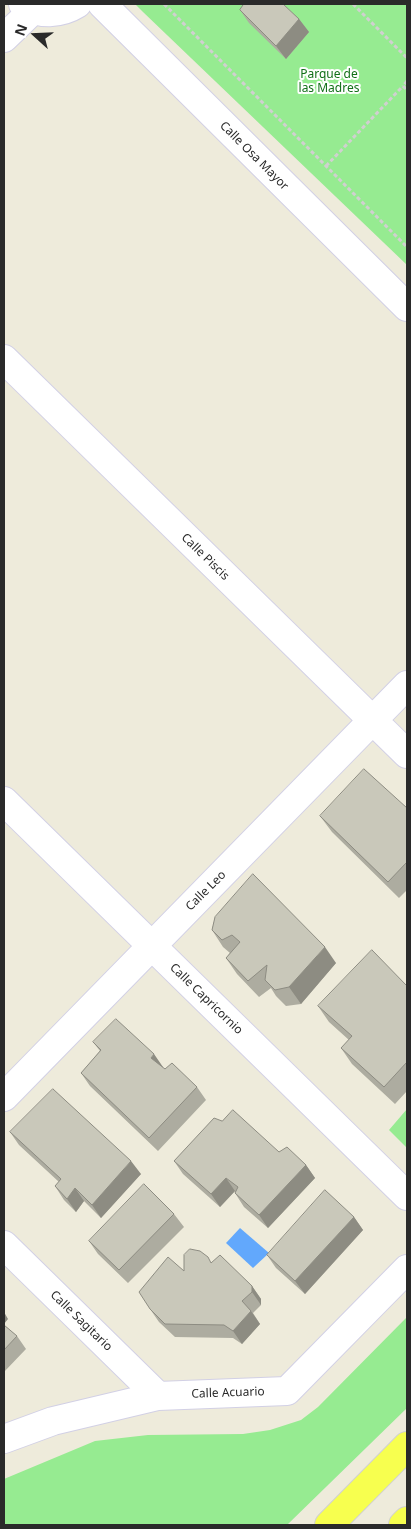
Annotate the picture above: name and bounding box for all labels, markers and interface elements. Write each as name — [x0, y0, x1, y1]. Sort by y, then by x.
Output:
north arrow — [10, 10, 60, 60]
text: N — [10, 21, 31, 38]
park label: Parque de las Madres — [299, 68, 359, 96]
street label: Calle Osa Mayor — [217, 119, 291, 193]
street label: Calle Piscis — [178, 531, 232, 583]
street label: Calle Leo — [183, 868, 229, 914]
street label: Calle Capricornio — [167, 961, 245, 1037]
street label: Calle Sagitario — [47, 1288, 115, 1354]
street label: Calle Acuario — [191, 1385, 265, 1401]

